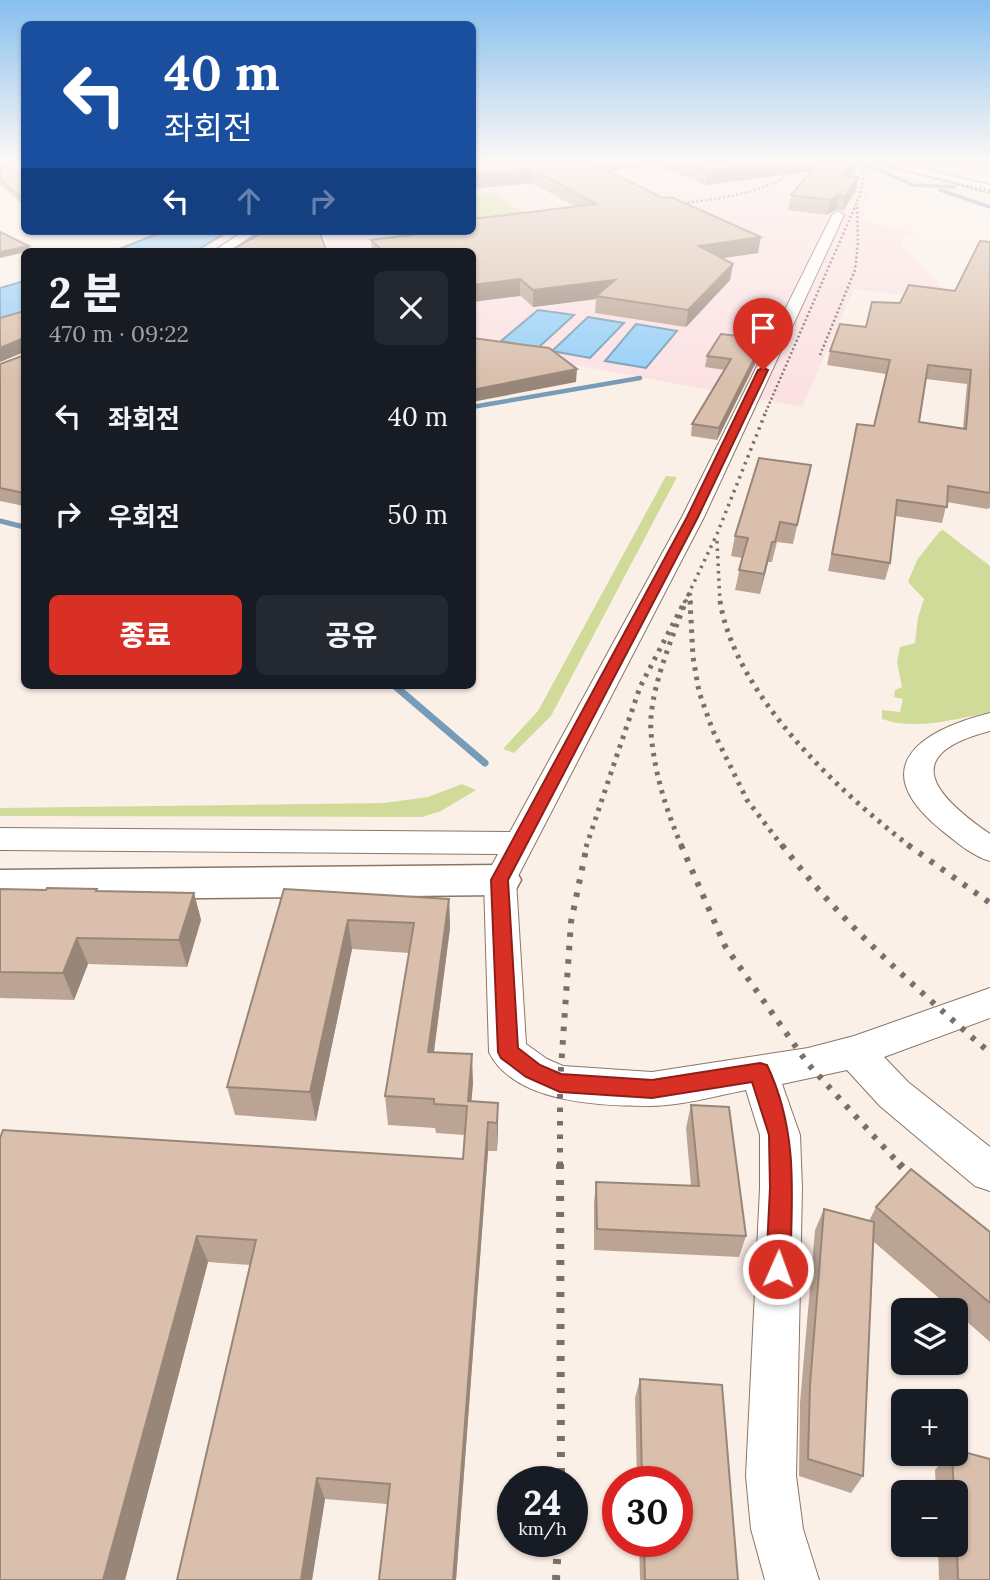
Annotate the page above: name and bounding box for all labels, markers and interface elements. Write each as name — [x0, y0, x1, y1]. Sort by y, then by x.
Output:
text: 40 m — [164, 41, 280, 103]
icon: left — [49, 49, 140, 140]
text: 좌회전 — [164, 107, 252, 148]
icon: left — [157, 182, 195, 220]
icon: ahead — [230, 182, 268, 220]
icon: right — [303, 182, 341, 220]
text: 2 분 — [49, 266, 121, 320]
button: close — [374, 271, 448, 345]
pin — [733, 298, 793, 370]
icon: arrive — [744, 309, 782, 347]
text: 470 m · 09:22 — [49, 319, 189, 348]
icon: left — [49, 397, 87, 435]
text: 40 m — [388, 400, 448, 433]
text: 좌회전 — [108, 402, 180, 435]
icon: right — [49, 495, 87, 533]
text: 50 m — [388, 498, 448, 531]
text: 우회전 — [108, 500, 180, 533]
button: 종료 — [49, 595, 242, 675]
button: 공유 — [256, 595, 448, 675]
position arrow — [741, 1232, 815, 1306]
map controls — [891, 1298, 968, 1557]
button: layers — [891, 1298, 968, 1375]
button: + — [891, 1389, 968, 1466]
speed limit sign: 30 — [602, 1466, 693, 1557]
text: 24 — [524, 1480, 561, 1525]
button: − — [891, 1480, 968, 1557]
text: km/h — [518, 1517, 567, 1540]

